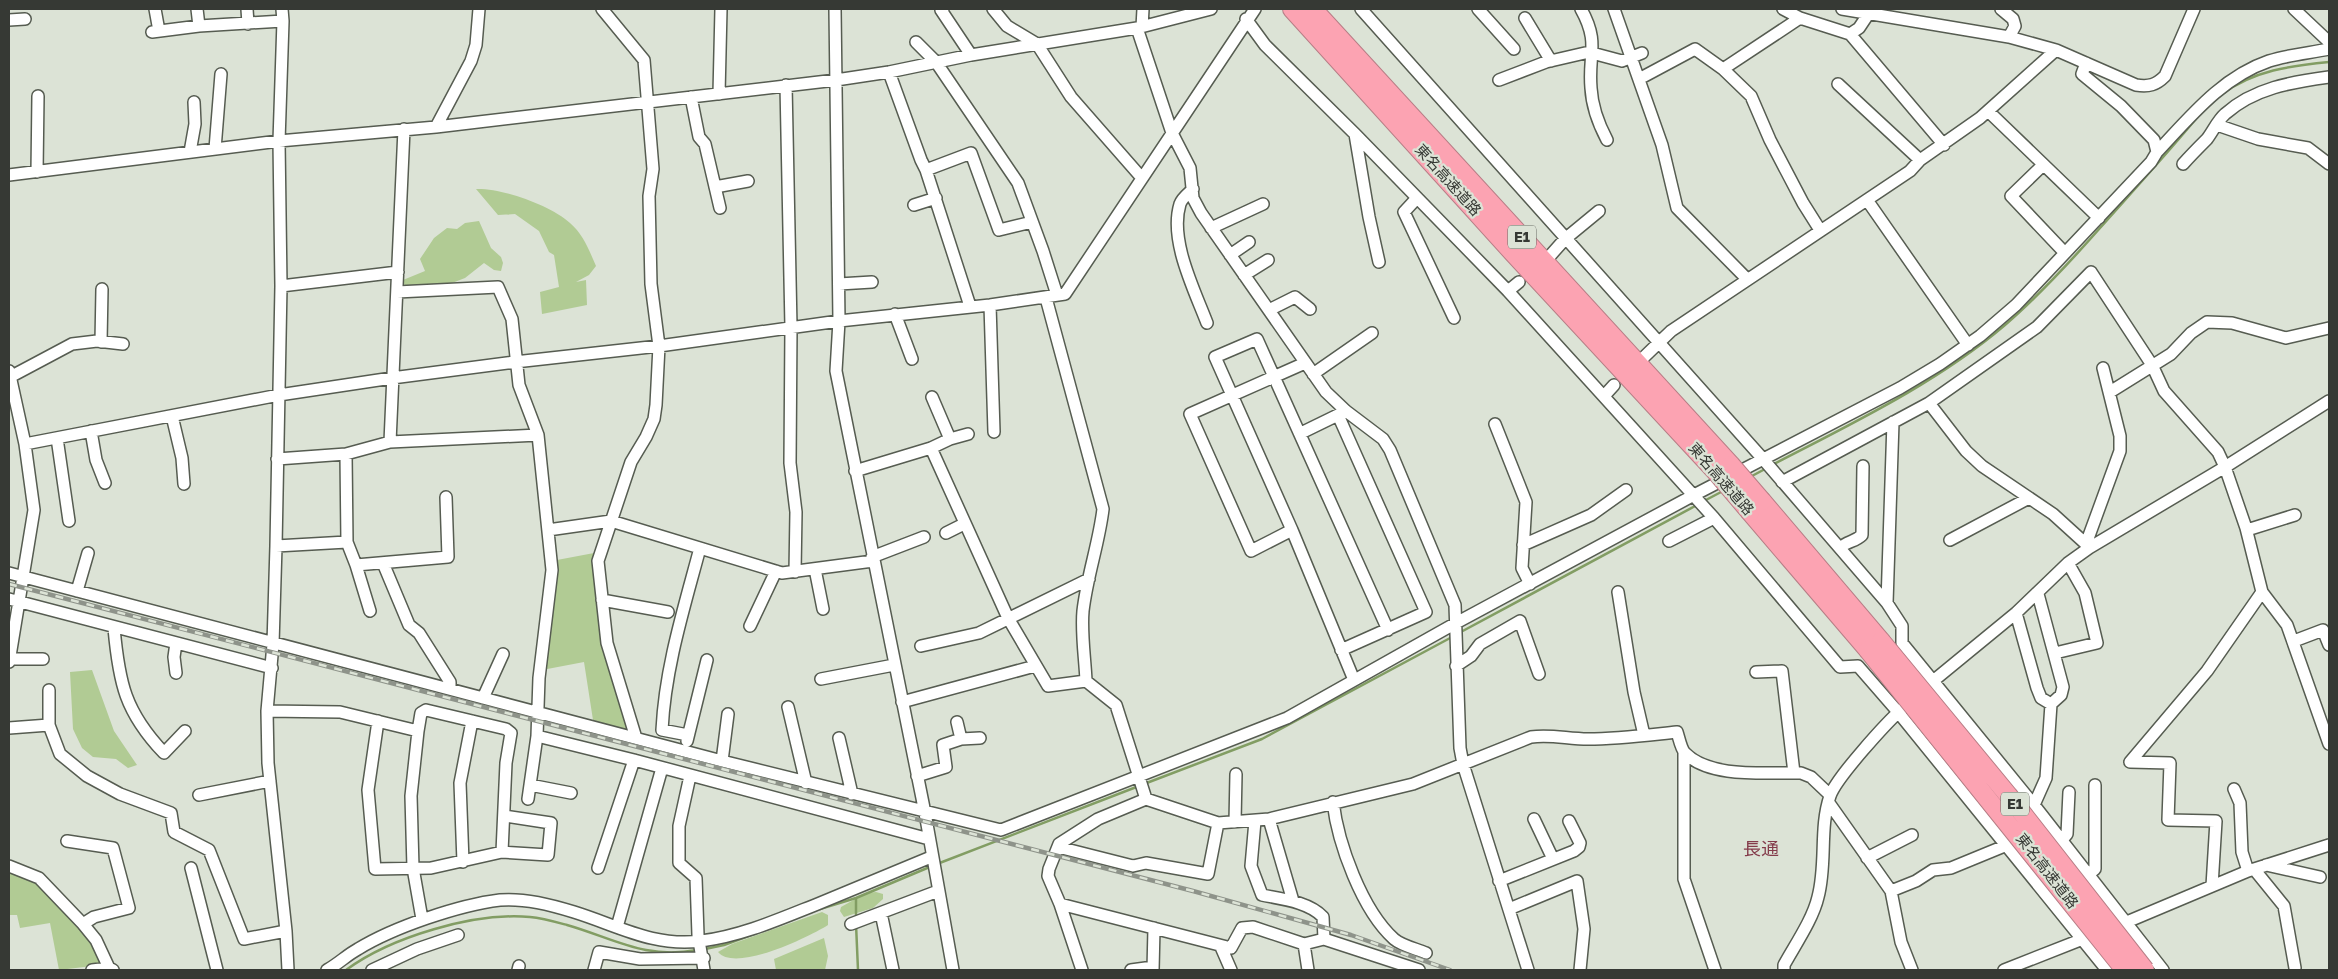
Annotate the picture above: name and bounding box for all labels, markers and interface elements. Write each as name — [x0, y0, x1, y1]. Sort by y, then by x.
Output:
street label: 東名高速道路 — [1412, 140, 1486, 219]
road number: E1 — [1508, 226, 1536, 248]
street label: 東名高速道路 — [1685, 438, 1758, 518]
road number: E1 — [2001, 792, 2029, 816]
street label: 東名高速道路 — [2013, 829, 2083, 911]
district label: 長通 — [1743, 837, 1779, 859]

